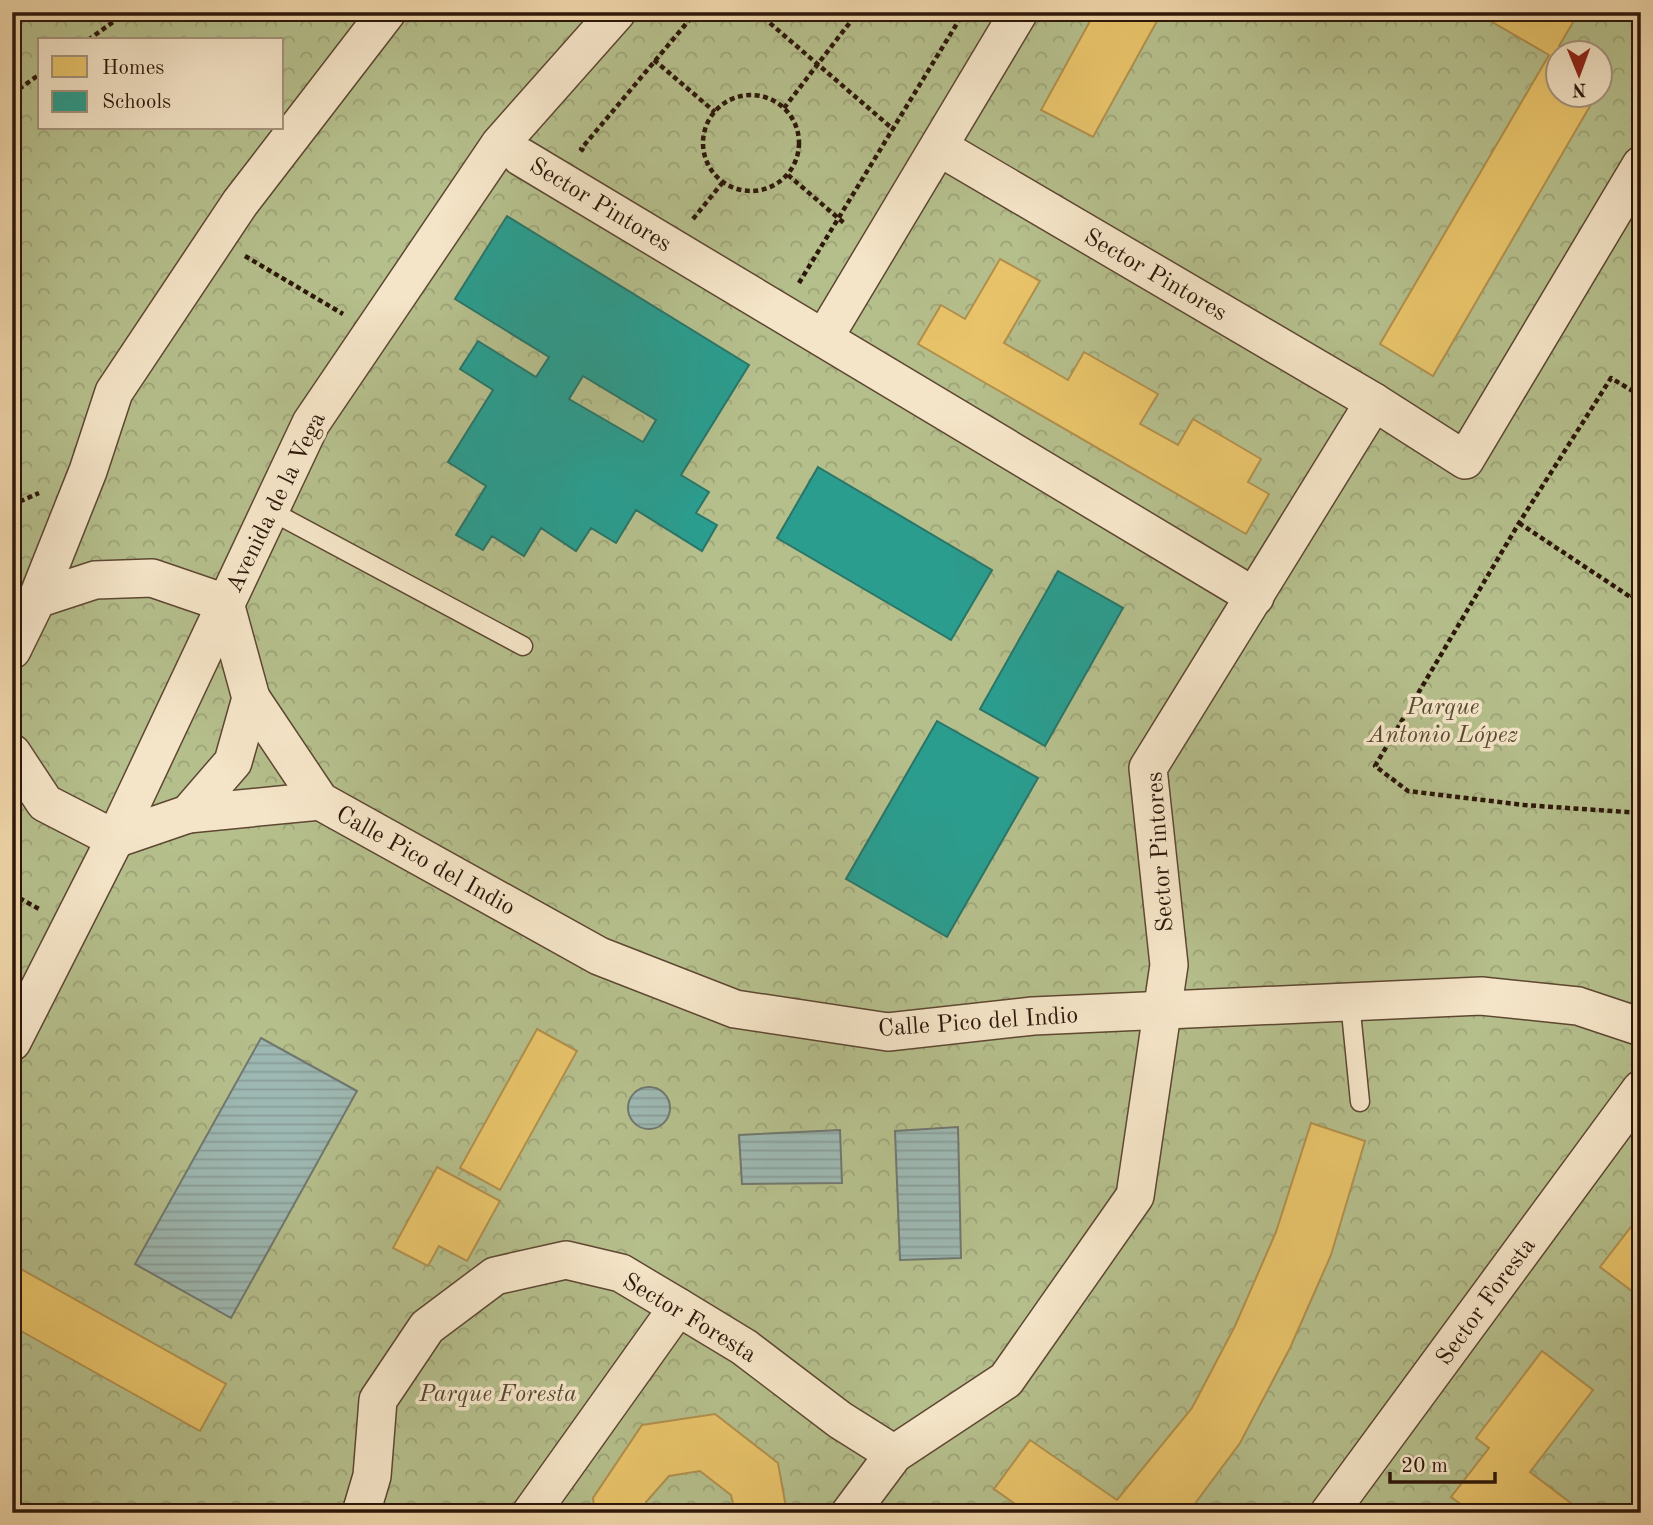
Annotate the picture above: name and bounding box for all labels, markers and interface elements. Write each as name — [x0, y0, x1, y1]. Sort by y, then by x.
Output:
legend — [38, 38, 284, 130]
north arrow — [1544, 38, 1614, 108]
text: Homes — [102, 58, 164, 79]
text: N — [1571, 79, 1587, 98]
text: Schools — [102, 92, 171, 113]
street label: Sector Pintores — [525, 154, 675, 257]
street label: Sector Pintores — [1079, 225, 1231, 326]
street label: Avenida de la Vega — [223, 409, 331, 597]
park label: Parque Antonio López — [1366, 696, 1518, 748]
street label: Sector Pintores — [1143, 771, 1179, 933]
street label: Calle Pico del Indio — [331, 803, 519, 921]
street label: Calle Pico del Indio — [877, 1004, 1079, 1042]
street label: Sector Foresta — [1432, 1234, 1541, 1370]
street label: Sector Foresta — [618, 1269, 760, 1368]
park label: Parque Foresta — [418, 1383, 577, 1407]
scale bar — [1390, 1441, 1496, 1485]
text: 20 m — [1401, 1456, 1448, 1477]

